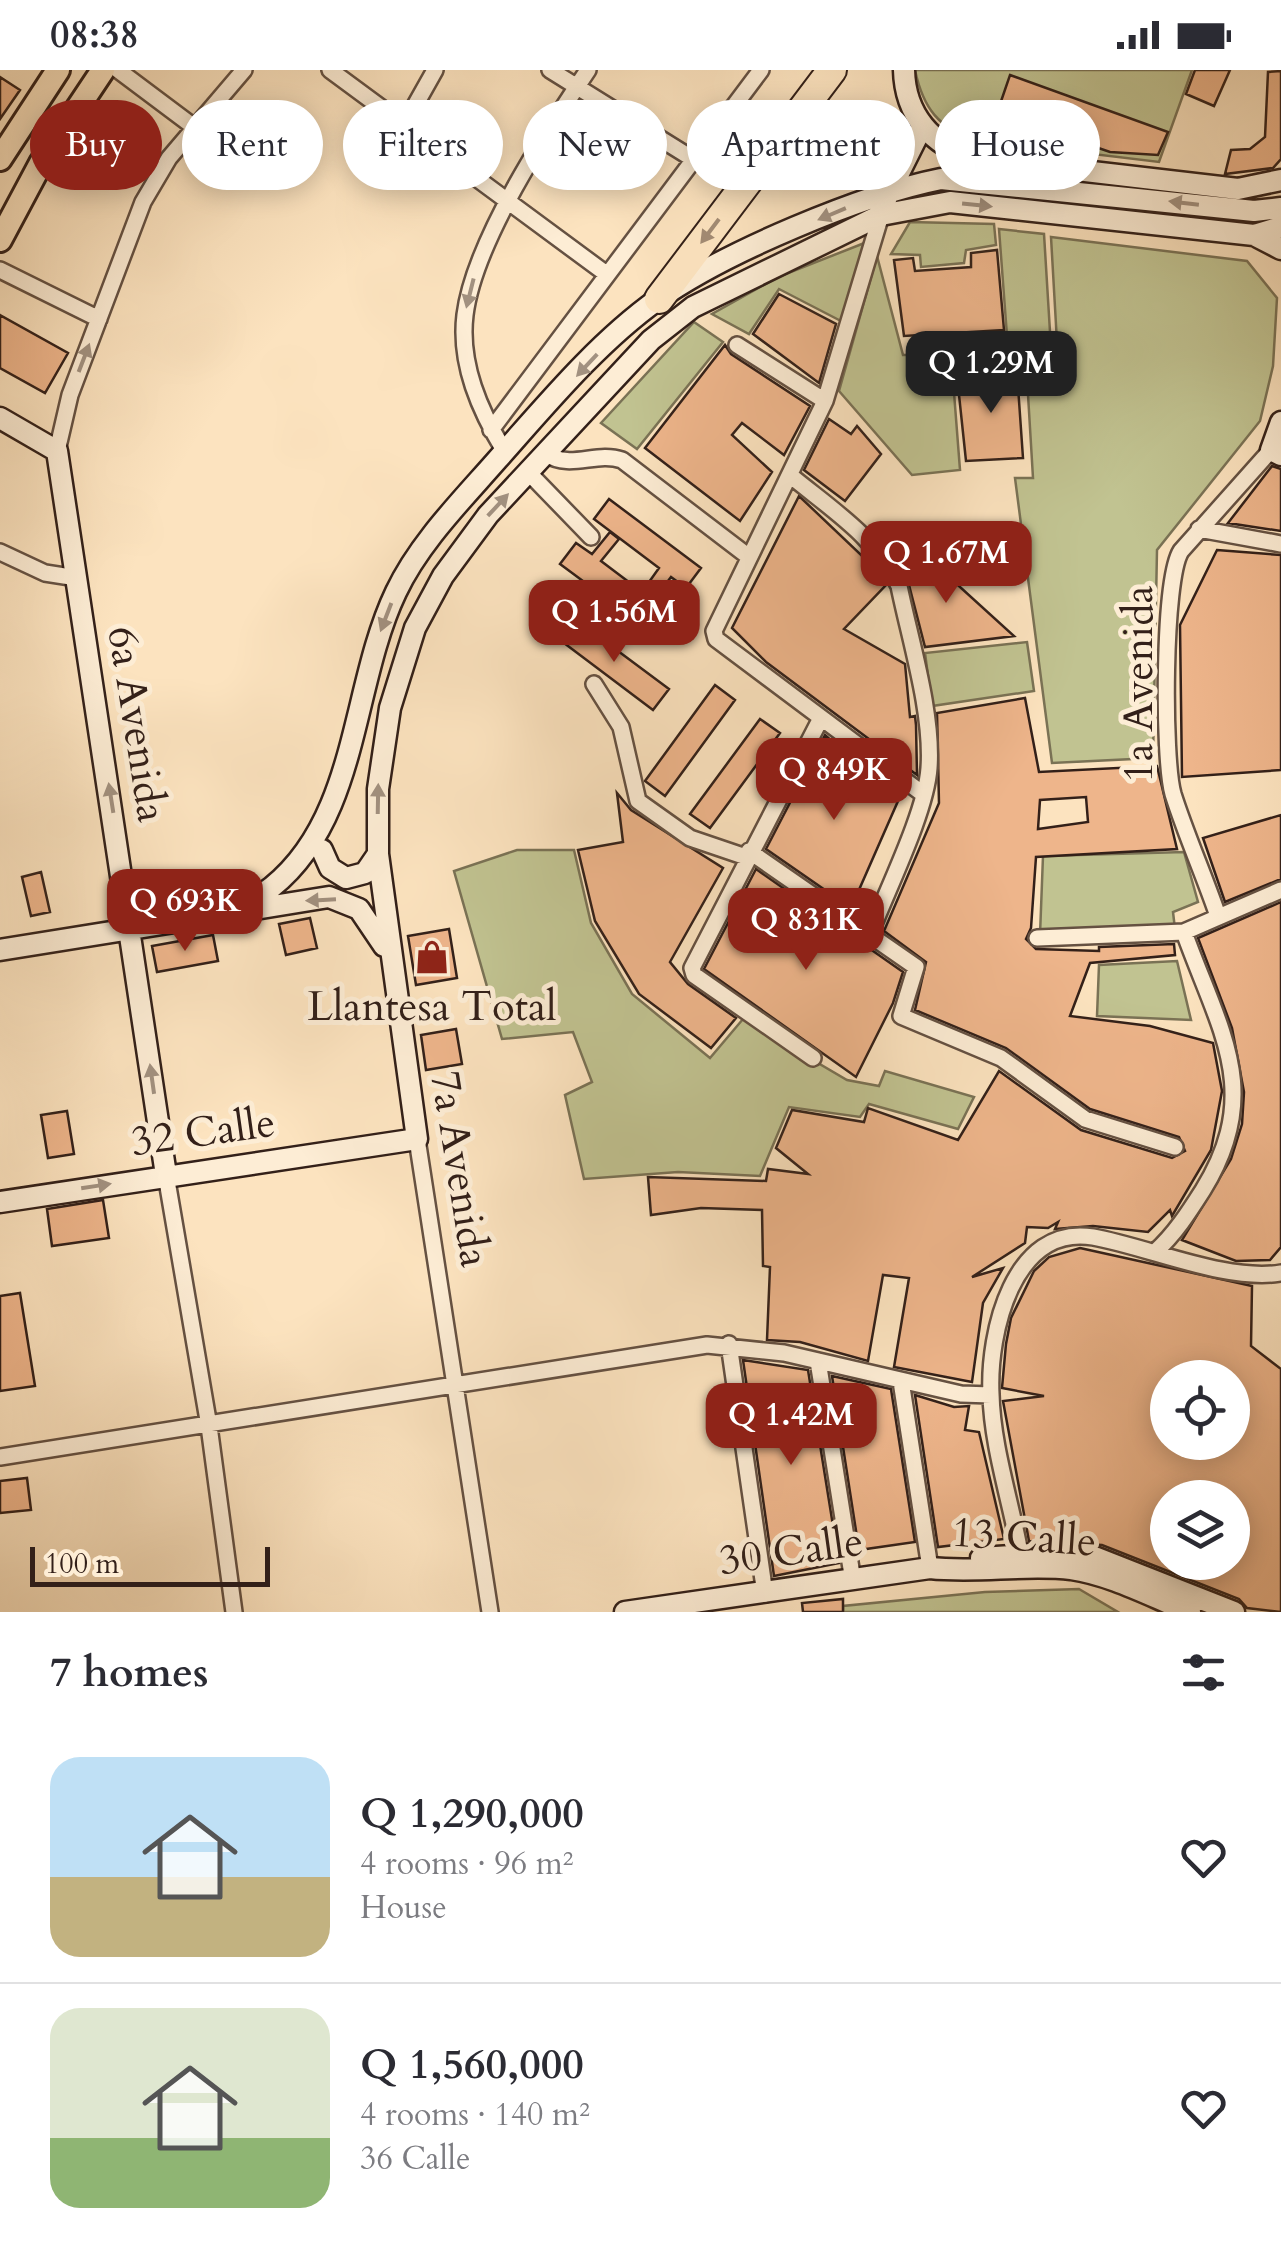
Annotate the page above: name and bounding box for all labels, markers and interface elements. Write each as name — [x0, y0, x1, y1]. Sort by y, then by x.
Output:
text: 08:38 — [50, 9, 139, 61]
chip: Buy — [30, 100, 162, 190]
chip: Rent — [182, 100, 323, 190]
chip: Filters — [343, 100, 503, 190]
chip: New — [523, 100, 667, 190]
chip: Apartment — [687, 100, 915, 190]
chip: House — [935, 100, 1100, 190]
one-way arrow — [1168, 195, 1200, 211]
one-way arrow — [961, 197, 993, 213]
one-way arrow — [817, 206, 847, 222]
one-way arrow — [700, 218, 721, 244]
one-way arrow — [462, 278, 478, 309]
pin: Q 1.29M — [899, 331, 1083, 416]
text: Q 1.29M — [928, 341, 1054, 385]
one-way arrow — [77, 342, 93, 372]
one-way arrow — [576, 352, 599, 376]
one-way arrow — [486, 493, 509, 517]
pin: Q 1.67M — [854, 521, 1038, 606]
text: Q 1.67M — [883, 531, 1009, 575]
pin: Q 1.56M — [522, 580, 706, 665]
street label: 1a Avenida — [1110, 585, 1167, 783]
text: Q 1.56M — [551, 590, 677, 634]
one-way arrow — [378, 603, 394, 633]
street label: 6a Avenida — [93, 622, 181, 826]
pin: Q 849K — [753, 738, 915, 823]
text: Q 849K — [778, 748, 890, 792]
one-way arrow — [102, 782, 118, 814]
one-way arrow — [371, 783, 387, 815]
pin: Q 693K — [104, 869, 266, 954]
text: Q 693K — [129, 879, 241, 923]
pin: Q 831K — [725, 888, 887, 973]
one-way arrow — [305, 892, 337, 908]
text: Q 831K — [750, 898, 862, 942]
shop icon: Llantesa Total — [413, 938, 451, 976]
place label: Llantesa Total — [307, 978, 557, 1035]
one-way arrow — [143, 1062, 159, 1094]
street label: 7a Avenida — [416, 1067, 504, 1271]
street label: 32 Calle — [127, 1094, 279, 1170]
one-way arrow — [81, 1178, 113, 1194]
map controls — [1150, 1360, 1250, 1580]
button: locate — [1150, 1360, 1250, 1460]
pin: Q 1.42M — [699, 1383, 883, 1468]
text: Q 1.42M — [728, 1393, 854, 1437]
button: layers — [1150, 1480, 1250, 1580]
street label: 13 Calle — [950, 1504, 1098, 1570]
street label: 30 Calle — [715, 1513, 867, 1589]
scale bar — [30, 1542, 270, 1586]
text: 100 m — [45, 1545, 119, 1583]
text: 7 homes — [50, 1644, 208, 1701]
icon: filters — [1176, 1645, 1231, 1700]
text: Q 1,290,000 — [360, 1785, 584, 1842]
icon: home — [130, 1797, 250, 1917]
icon: heart — [1176, 1830, 1231, 1885]
text: 4 rooms · 96 m² — [360, 1842, 573, 1886]
text: House — [360, 1886, 447, 1930]
text: Q 1,560,000 — [360, 2036, 584, 2093]
icon: home — [130, 2048, 250, 2168]
icon: heart — [1176, 2081, 1231, 2136]
text: 4 rooms · 140 m² — [360, 2093, 590, 2137]
text: 36 Calle — [360, 2137, 470, 2181]

